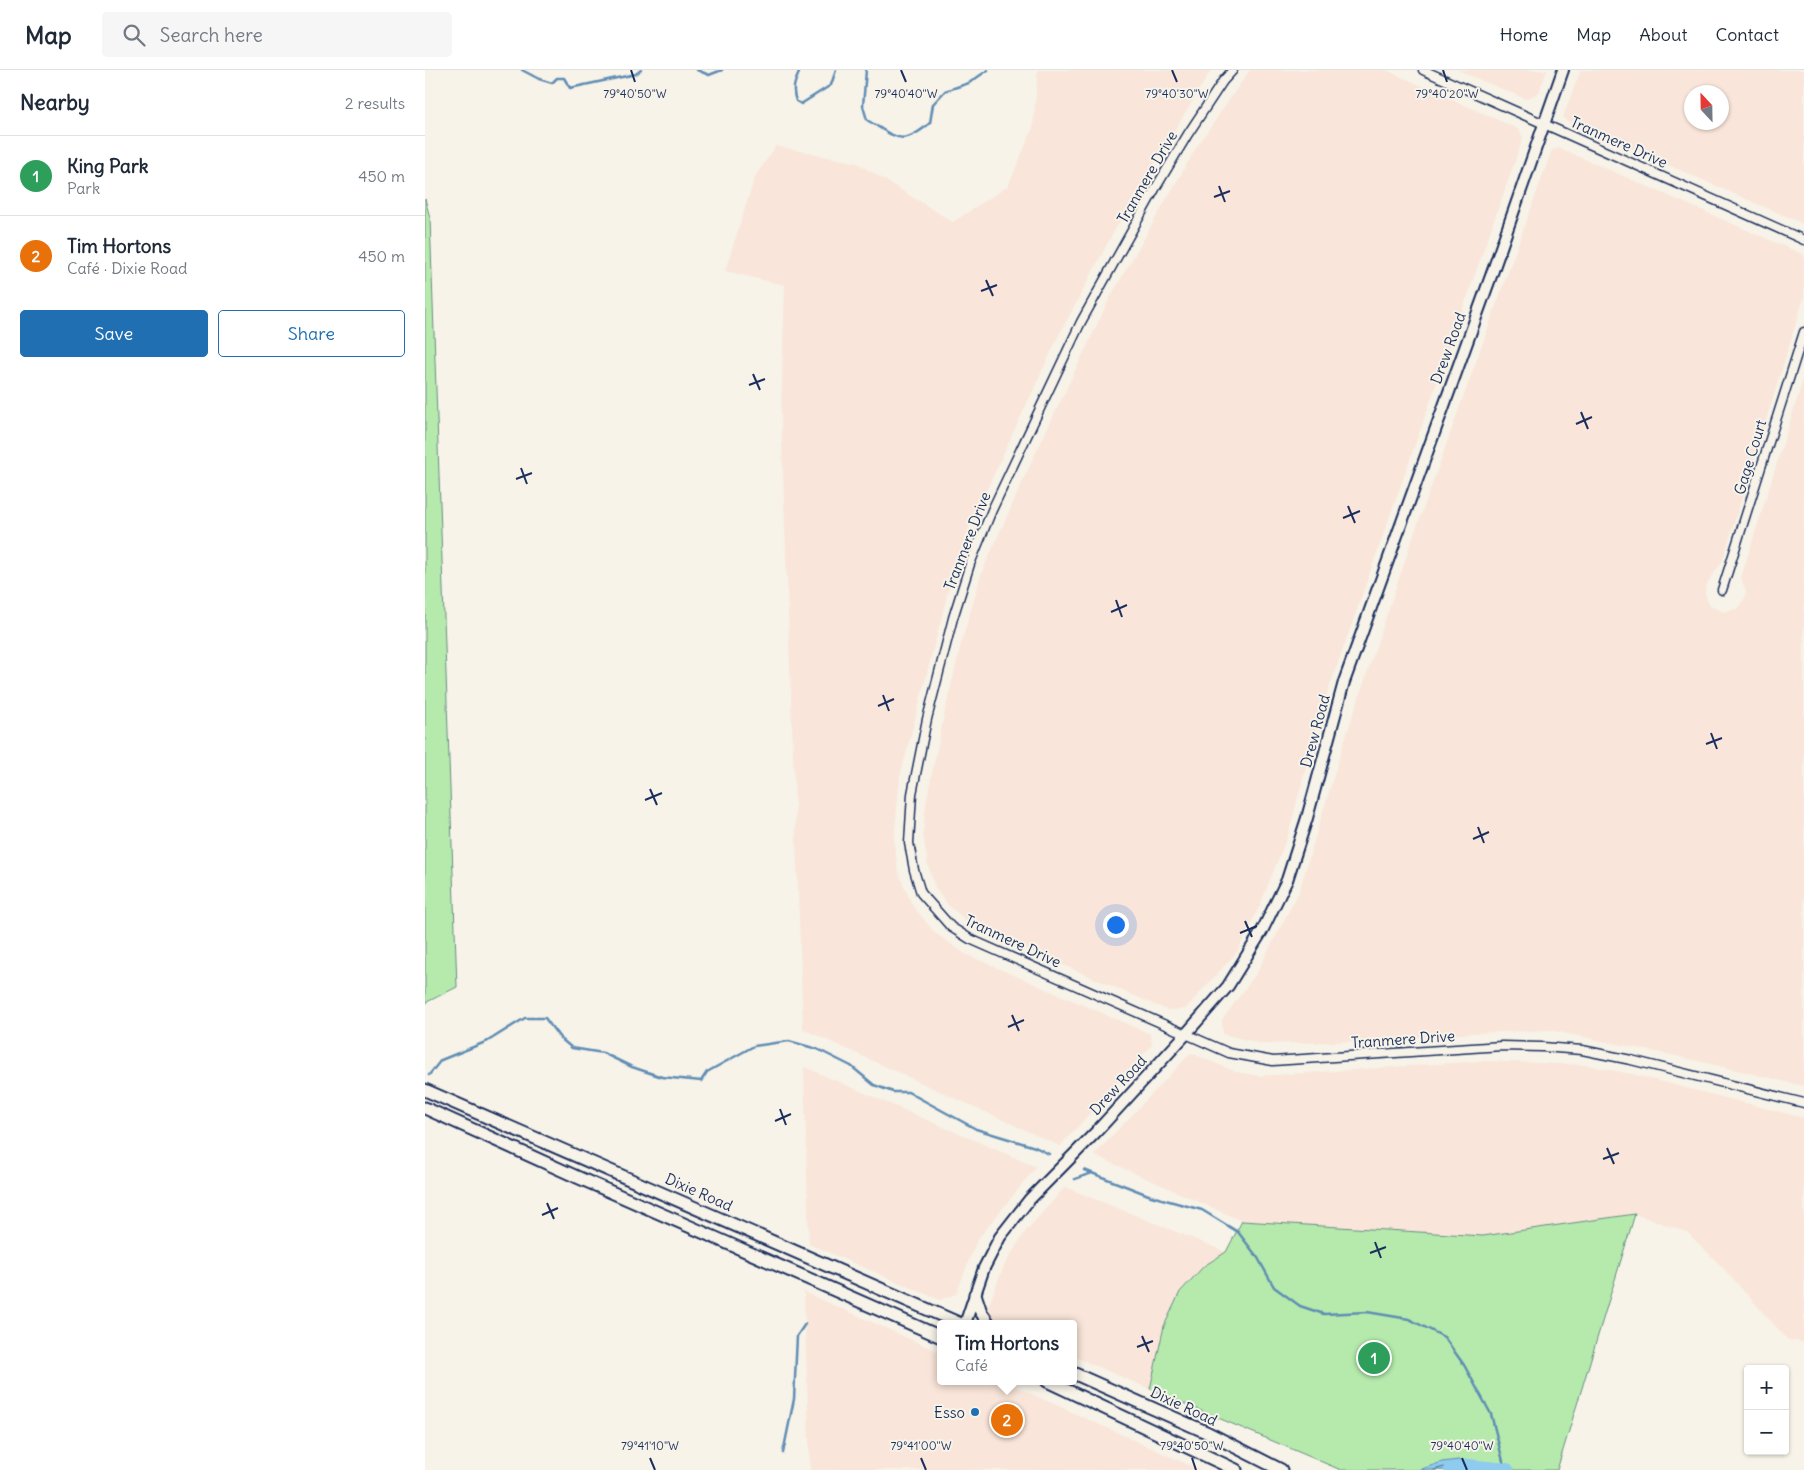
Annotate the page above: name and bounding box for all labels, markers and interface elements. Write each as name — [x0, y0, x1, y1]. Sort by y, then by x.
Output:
search box — [102, 12, 452, 57]
text: Map — [25, 20, 72, 50]
icon: search — [120, 21, 148, 49]
text: Search here — [160, 23, 263, 47]
text: Home — [1500, 23, 1548, 46]
text: Map — [1576, 23, 1611, 46]
text: About — [1639, 23, 1687, 46]
text: Contact — [1715, 23, 1779, 46]
north arrow — [1684, 85, 1729, 130]
text: 79°40'50"W — [603, 86, 667, 101]
text: 79°40'40"W — [874, 86, 938, 101]
text: 79°40'30"W — [1145, 86, 1209, 101]
text: 79°40'20"W — [1415, 86, 1479, 101]
text: Nearby — [20, 89, 90, 116]
text: 2 results — [345, 93, 405, 113]
street label: Tranmere Drive — [1568, 112, 1670, 172]
street label: Tranmere Drive — [1113, 127, 1181, 227]
text: King Park — [67, 154, 148, 178]
text: 1 — [33, 166, 39, 186]
text: 450 m — [358, 166, 405, 186]
text: Park — [67, 178, 100, 198]
text: Tim Hortons — [67, 234, 171, 258]
text: 2 — [32, 246, 40, 266]
text: 450 m — [358, 246, 405, 266]
text: Café · Dixie Road — [67, 258, 188, 278]
street label: Drew Road — [1426, 309, 1470, 386]
button: Save — [20, 310, 208, 357]
button: Share — [218, 310, 405, 357]
street label: Gage Court — [1730, 417, 1770, 497]
street label: Tranmere Drive — [939, 489, 995, 593]
street label: Drew Road — [1296, 692, 1334, 770]
street label: Tranmere Drive — [962, 910, 1064, 972]
your location — [1103, 912, 1129, 938]
street label: Tranmere Drive — [1350, 1026, 1456, 1052]
street label: Drew Road — [1085, 1051, 1151, 1119]
street label: Dixie Road — [662, 1169, 736, 1215]
popup — [937, 1320, 1077, 1385]
text: Tim Hortons — [955, 1331, 1059, 1355]
pin: 1 — [1358, 1339, 1390, 1377]
text: Café — [955, 1355, 988, 1375]
map controls — [1744, 1365, 1789, 1455]
button: + — [1744, 1365, 1789, 1410]
street label: Dixie Road — [1148, 1382, 1221, 1430]
pin: 2 — [991, 1401, 1023, 1439]
place label: Esso — [934, 1403, 965, 1422]
marker: Esso — [969, 1406, 981, 1418]
button: − — [1744, 1410, 1789, 1455]
text: 79°41'10"W — [621, 1438, 679, 1453]
text: 79°41'00"W — [890, 1438, 952, 1453]
text: 79°40'50"W — [1160, 1438, 1224, 1453]
text: 79°40'40"W — [1430, 1438, 1494, 1453]

